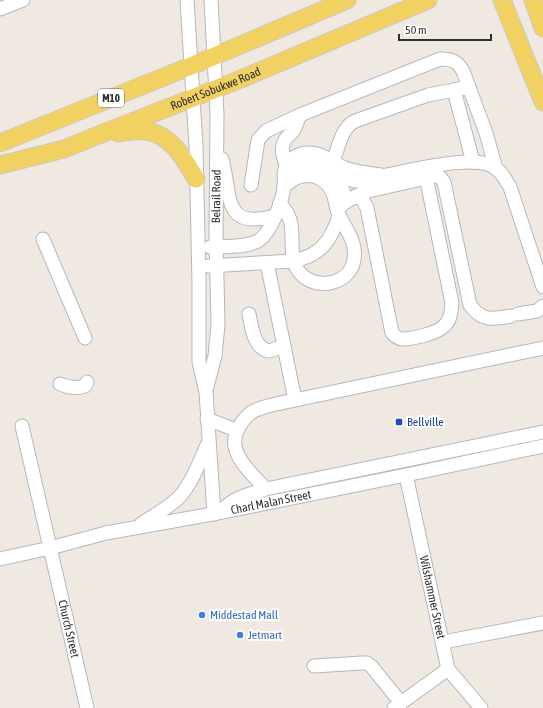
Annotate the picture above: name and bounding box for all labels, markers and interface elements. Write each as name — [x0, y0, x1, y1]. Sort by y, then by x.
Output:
scale bar — [399, 16, 491, 42]
text: 50 m — [405, 23, 427, 37]
street label: Robert Sobukwe Road — [168, 65, 263, 113]
road number: M10 — [98, 89, 124, 107]
street label: Belrail Road — [209, 169, 224, 223]
place label: Bellville — [407, 415, 444, 429]
marker: Bellville — [394, 417, 404, 427]
street label: Charl Malan Street — [230, 487, 313, 517]
street label: Wilshammer Street — [417, 554, 448, 641]
street label: Church Street — [55, 598, 82, 659]
place label: Middestad Mall — [210, 608, 279, 622]
marker: Middestad Mall — [197, 610, 207, 620]
place label: Jetmart — [248, 628, 282, 642]
marker: Jetmart — [235, 630, 245, 640]

